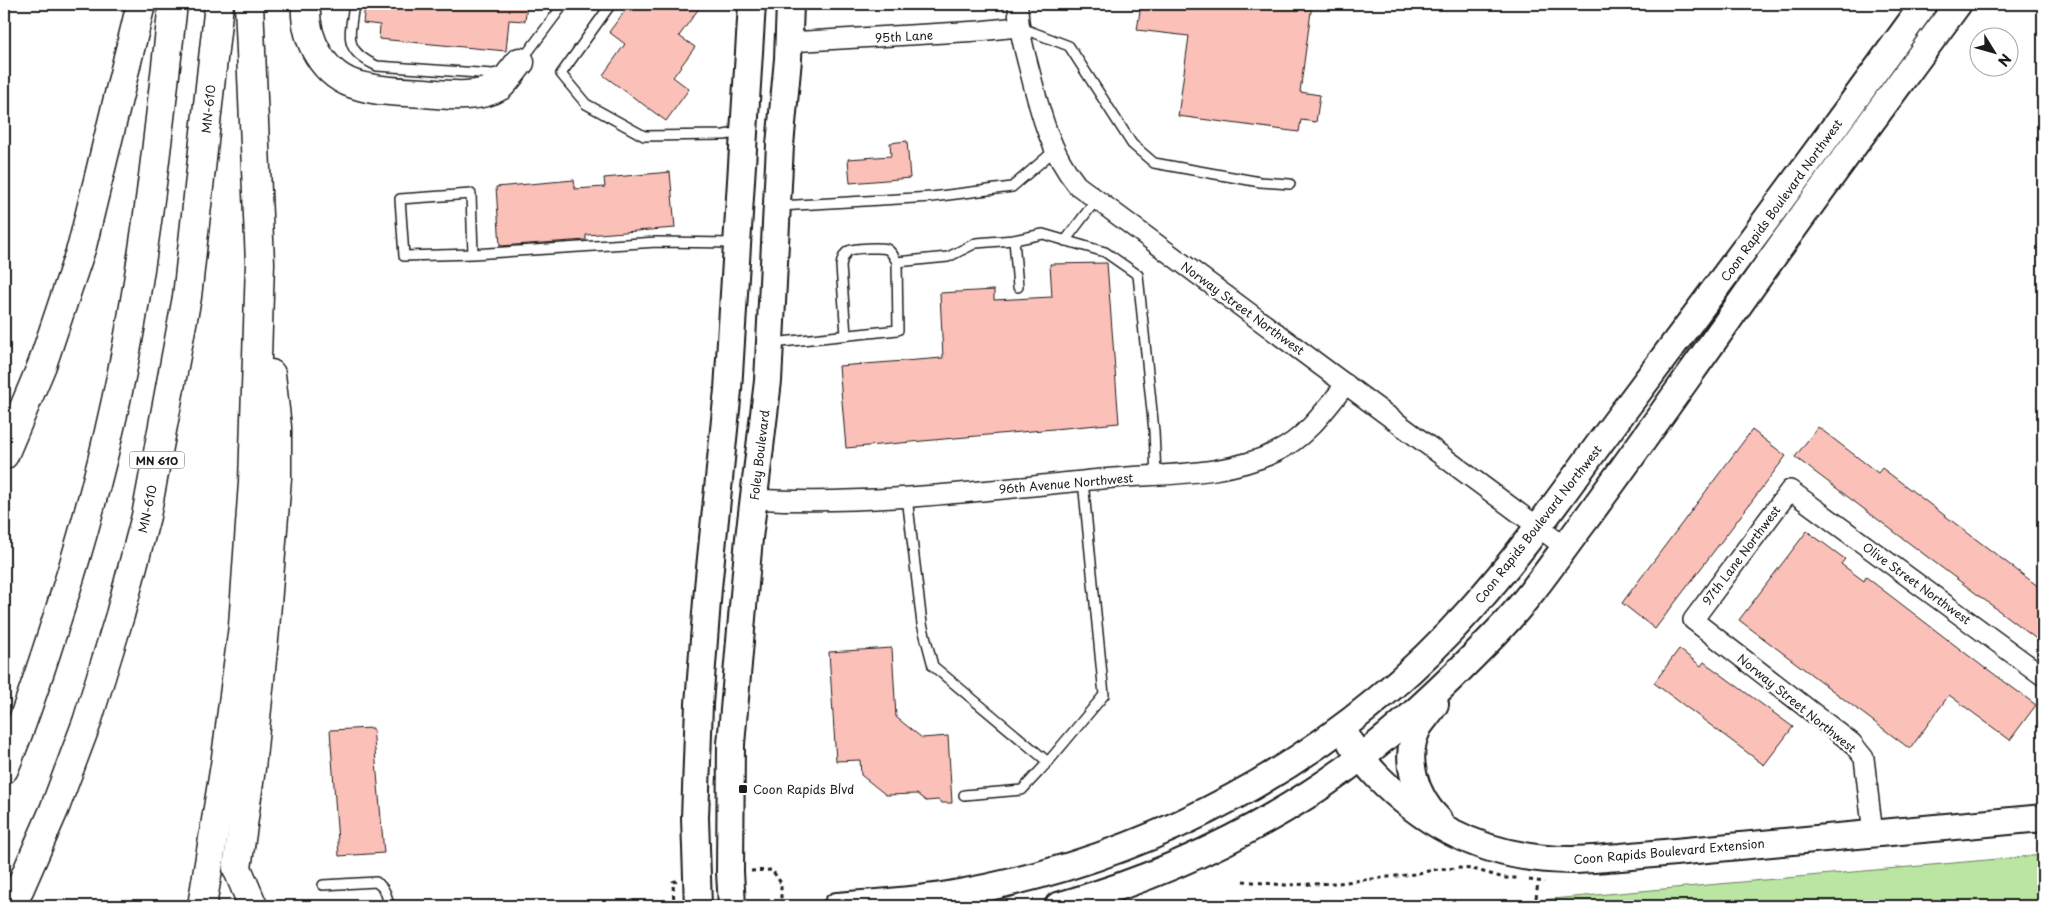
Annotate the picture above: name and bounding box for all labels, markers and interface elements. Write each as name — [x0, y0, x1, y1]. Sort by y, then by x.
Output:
street label: 95th Lane — [875, 25, 933, 47]
north arrow — [1970, 28, 2020, 78]
text: N — [1993, 49, 2017, 71]
street label: MN-610 — [197, 84, 220, 134]
street label: Coon Rapids Boulevard Northwest — [1716, 115, 1846, 285]
street label: Norway Street Northwest — [1178, 257, 1308, 359]
street label: Foley Boulevard — [745, 408, 774, 501]
street label: Coon Rapids Boulevard Northwest — [1470, 441, 1606, 607]
road number: MN 610 — [130, 452, 184, 468]
street label: 96th Avenue Northwest — [998, 468, 1134, 498]
street label: MN-610 — [133, 483, 161, 535]
street label: 97th Lane Northwest — [1698, 501, 1785, 609]
street label: Olive Street Northwest — [1859, 538, 1975, 629]
street label: Norway Street Northwest — [1734, 649, 1860, 757]
place label: Coon Rapids Blvd — [753, 780, 854, 798]
marker: Coon Rapids Blvd — [737, 783, 749, 795]
street label: Coon Rapids Boulevard Extension — [1573, 834, 1765, 868]

